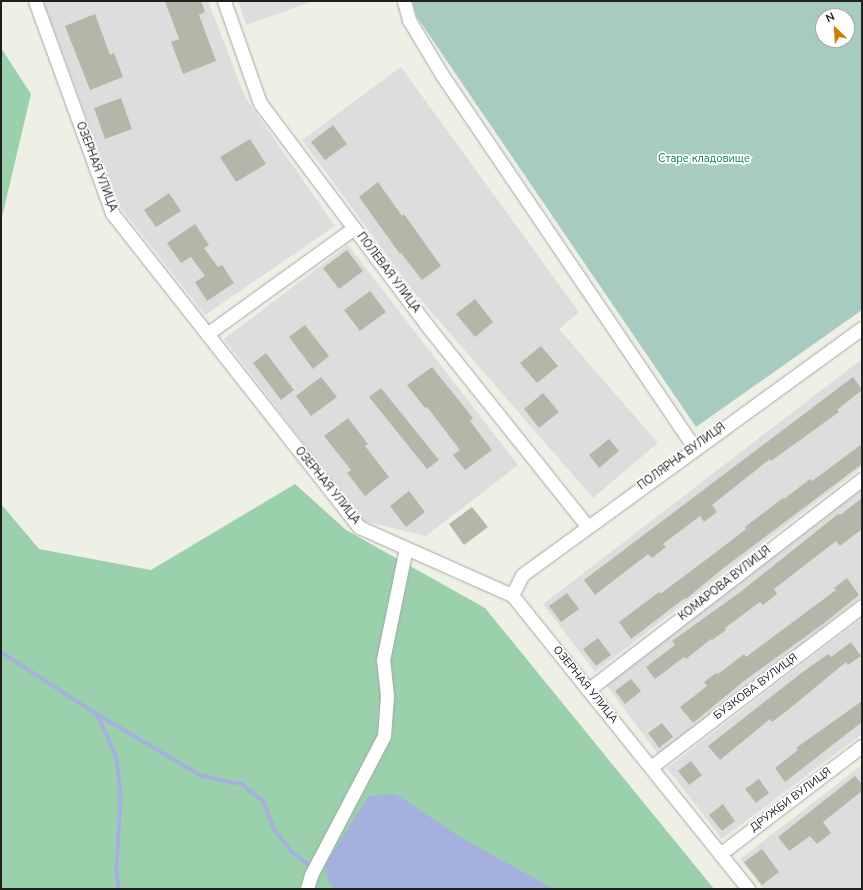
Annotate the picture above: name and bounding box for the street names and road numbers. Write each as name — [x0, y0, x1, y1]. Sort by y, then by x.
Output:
street label: ОЗЕРНАЯ УЛИЦА — [73, 120, 119, 214]
street label: ПОЛЕВАЯ УЛИЦА — [354, 230, 422, 316]
street label: ПОЛЯРНА ВУЛИЦЯ — [636, 421, 728, 493]
street label: ОЗЕРНАЯ УЛИЦА — [292, 445, 362, 527]
street label: КОМАРОВА ВУЛИЦЯ — [676, 544, 774, 624]
street label: ОЗЕРНАЯ УЛИЦА — [550, 644, 620, 726]
street label: БУЗКОВА ВУЛИЦЯ — [711, 651, 801, 723]
street label: ДРУЖБИ ВУЛИЦЯ — [748, 765, 834, 835]

